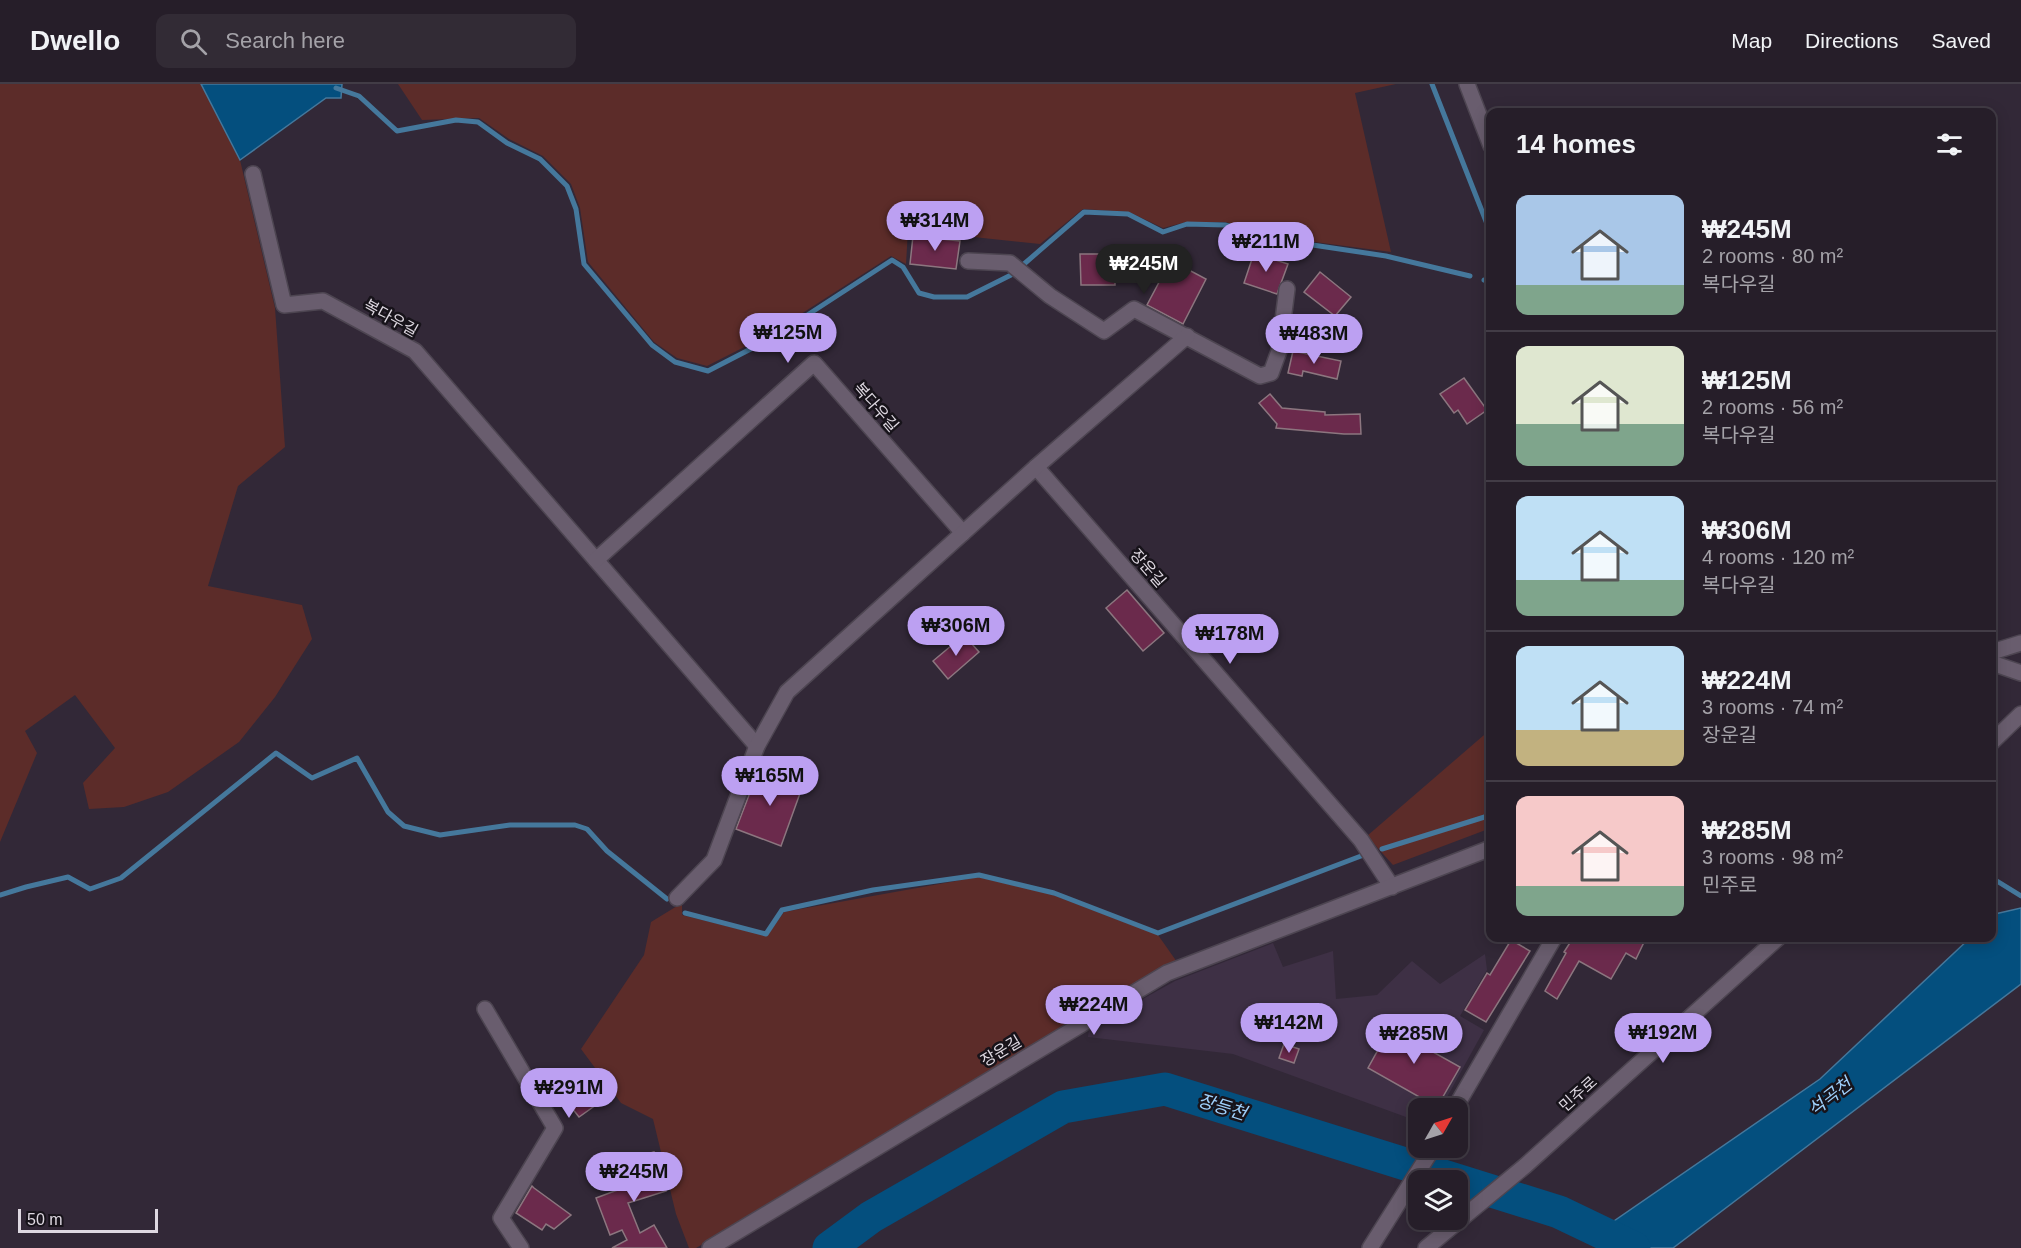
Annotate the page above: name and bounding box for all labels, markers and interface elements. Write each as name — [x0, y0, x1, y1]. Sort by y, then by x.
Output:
search box — [156, 14, 576, 68]
text: Dwello — [30, 25, 120, 56]
icon: search — [177, 25, 210, 58]
text: Search here — [225, 28, 345, 53]
text: Map — [1731, 29, 1772, 52]
text: Directions — [1805, 29, 1898, 52]
text: Saved — [1931, 29, 1991, 52]
icon: filters — [1933, 128, 1966, 161]
text: 14 homes — [1516, 129, 1636, 159]
pin: ₩314M — [893, 201, 977, 252]
text: ₩314M — [901, 209, 969, 231]
text: ₩245M — [1702, 214, 1792, 244]
icon: home — [1564, 219, 1636, 291]
pin: ₩211M — [1224, 222, 1308, 273]
text: ₩211M — [1232, 230, 1300, 252]
pin: ₩245M — [1102, 244, 1186, 295]
text: 2 rooms · 80 m² — [1702, 245, 1843, 267]
text: ₩245M — [1110, 252, 1178, 274]
text: 복다우길 — [1702, 273, 1776, 295]
street label: 복다우길 — [361, 296, 421, 340]
pin: ₩125M — [746, 313, 830, 364]
pin: ₩483M — [1272, 314, 1356, 365]
text: ₩125M — [754, 321, 822, 343]
text: ₩483M — [1280, 322, 1348, 344]
text: ₩125M — [1702, 365, 1792, 395]
icon: home — [1564, 370, 1636, 442]
street label: 복다우길 — [850, 379, 902, 435]
text: 2 rooms · 56 m² — [1702, 396, 1843, 418]
text: 복다우길 — [1702, 424, 1776, 446]
text: ₩306M — [1702, 515, 1792, 545]
icon: home — [1564, 520, 1636, 592]
street label: 장운길 — [1127, 546, 1169, 590]
text: 4 rooms · 120 m² — [1702, 546, 1854, 568]
text: 복다우길 — [1702, 574, 1776, 596]
pin: ₩306M — [914, 606, 998, 657]
text: ₩306M — [922, 614, 990, 636]
pin: ₩178M — [1188, 614, 1272, 665]
text: ₩178M — [1196, 622, 1264, 644]
text: ₩224M — [1702, 665, 1792, 695]
icon: home — [1564, 670, 1636, 742]
text: 3 rooms · 74 m² — [1702, 696, 1843, 718]
text: 장운길 — [1702, 724, 1757, 746]
pin: ₩165M — [728, 756, 812, 807]
text: ₩165M — [736, 764, 804, 786]
text: ₩285M — [1702, 815, 1792, 845]
icon: home — [1564, 820, 1636, 892]
text: 3 rooms · 98 m² — [1702, 846, 1843, 868]
text: 민주로 — [1702, 874, 1757, 896]
pin: ₩224M — [1052, 985, 1136, 1036]
text: ₩224M — [1060, 993, 1128, 1015]
pin: ₩142M — [1247, 1003, 1331, 1054]
text: ₩142M — [1255, 1011, 1323, 1033]
pin: ₩192M — [1621, 1013, 1705, 1064]
pin: ₩285M — [1372, 1014, 1456, 1065]
text: ₩192M — [1629, 1021, 1697, 1043]
text: ₩285M — [1380, 1022, 1448, 1044]
street label: 장운길 — [978, 1032, 1024, 1070]
pin: ₩291M — [527, 1068, 611, 1119]
water label: 석곡천 — [1804, 1072, 1858, 1120]
street label: 민주로 — [1556, 1073, 1600, 1115]
text: ₩291M — [535, 1076, 603, 1098]
water label: 장등천 — [1195, 1090, 1251, 1125]
north arrow — [1408, 1098, 1468, 1158]
map controls — [1408, 1098, 1468, 1230]
pin: ₩245M — [592, 1152, 676, 1203]
text: ₩245M — [600, 1160, 668, 1182]
button: layers — [1408, 1170, 1468, 1230]
scale bar — [18, 1206, 158, 1234]
text: 50 m — [27, 1211, 63, 1228]

